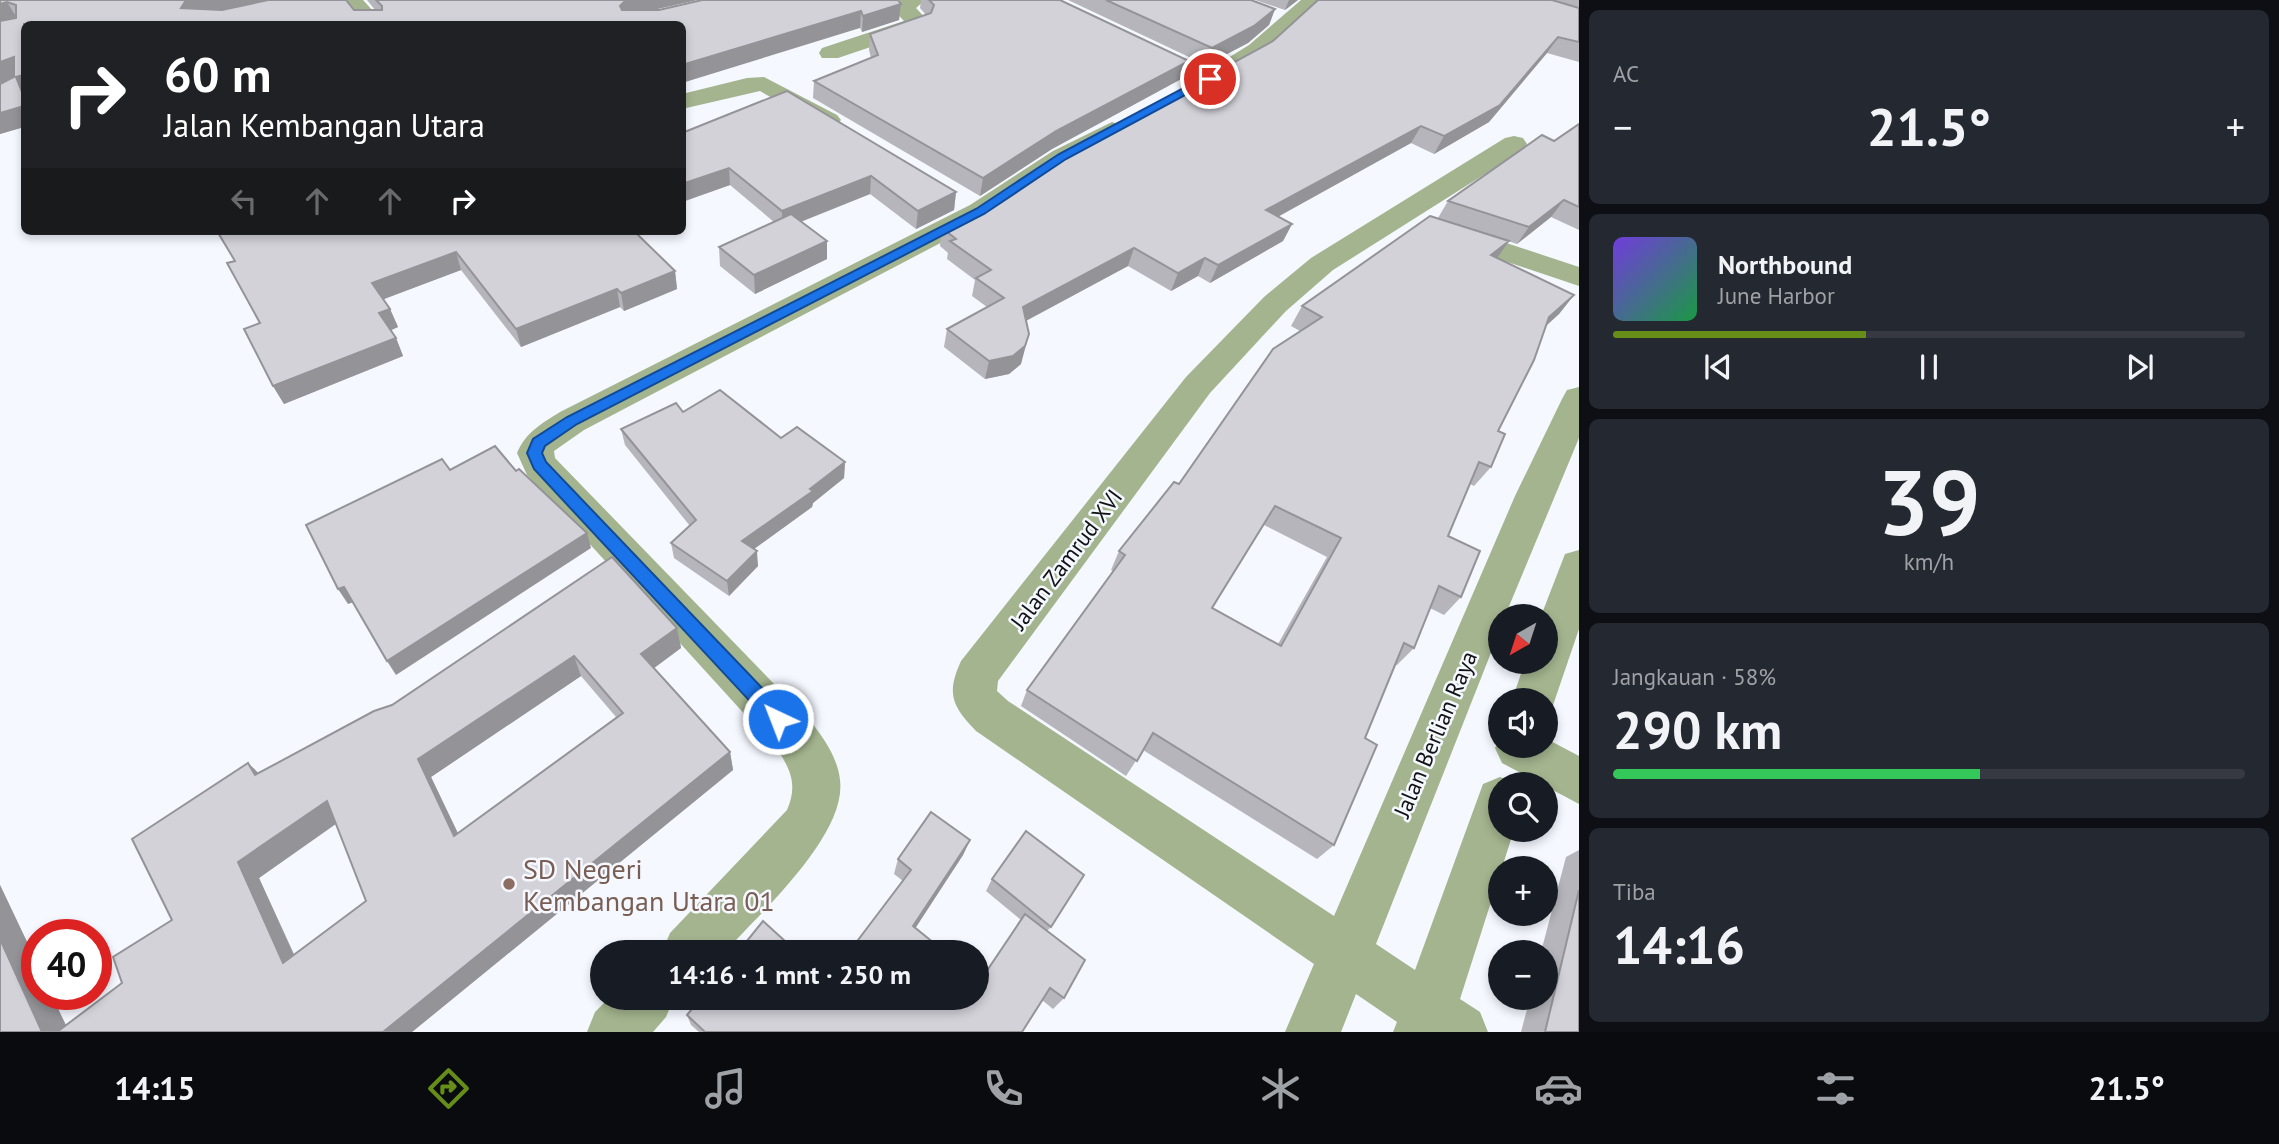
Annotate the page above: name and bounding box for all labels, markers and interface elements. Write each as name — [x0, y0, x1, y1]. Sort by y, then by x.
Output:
text: 60 m — [164, 42, 271, 106]
icon: right — [49, 49, 140, 140]
pin — [1180, 49, 1240, 109]
text: AC — [1613, 59, 1639, 88]
icon: arrive — [1191, 60, 1229, 98]
text: 21.5° — [1867, 93, 1991, 160]
text: − — [1613, 102, 1632, 151]
text: + — [2226, 102, 2245, 151]
text: Jalan Kembangan Utara — [164, 104, 485, 146]
icon: left — [225, 182, 263, 220]
icon: ahead — [298, 182, 336, 220]
icon: ahead — [371, 182, 409, 220]
icon: right — [444, 182, 482, 220]
text: Northbound — [1718, 248, 1852, 281]
text: June Harbor — [1718, 281, 1835, 310]
icon: previous — [1699, 348, 1737, 386]
icon: pause — [1910, 348, 1948, 386]
icon: next — [2121, 348, 2159, 386]
text: 39 — [1877, 442, 1981, 560]
street label: Jalan Zamrud XVI — [1003, 483, 1128, 636]
text: km/h — [1904, 547, 1954, 576]
north arrow — [1488, 604, 1558, 674]
map controls — [1488, 604, 1558, 1010]
street label: Jalan Berlian Raya — [1387, 646, 1483, 822]
text: Jangkauan · 58% — [1613, 662, 1776, 691]
position arrow — [741, 682, 815, 756]
button: sound — [1488, 688, 1558, 758]
text: 290 km — [1613, 696, 1782, 763]
button: search — [1488, 772, 1558, 842]
place label: SD Negeri Kembangan Utara 01 — [523, 850, 775, 919]
button: + — [1488, 856, 1558, 926]
marker: SD Negeri Kembangan Utara 01 — [501, 876, 517, 892]
text: Tiba — [1613, 877, 1656, 906]
text: 14:16 — [1613, 911, 1745, 978]
speed limit sign: 40 — [21, 919, 112, 1010]
button: − — [1488, 940, 1558, 1010]
text: 14:16 · 1 mnt · 250 m — [668, 958, 911, 991]
icon: directions — [424, 1064, 473, 1113]
icon: music — [701, 1064, 750, 1113]
icon: phone — [979, 1064, 1028, 1113]
icon: climate — [1256, 1064, 1305, 1113]
icon: car — [1534, 1064, 1583, 1113]
icon: filters — [1811, 1064, 1860, 1113]
text: 14:15 — [114, 1067, 195, 1109]
text: 21.5° — [2088, 1067, 2165, 1109]

